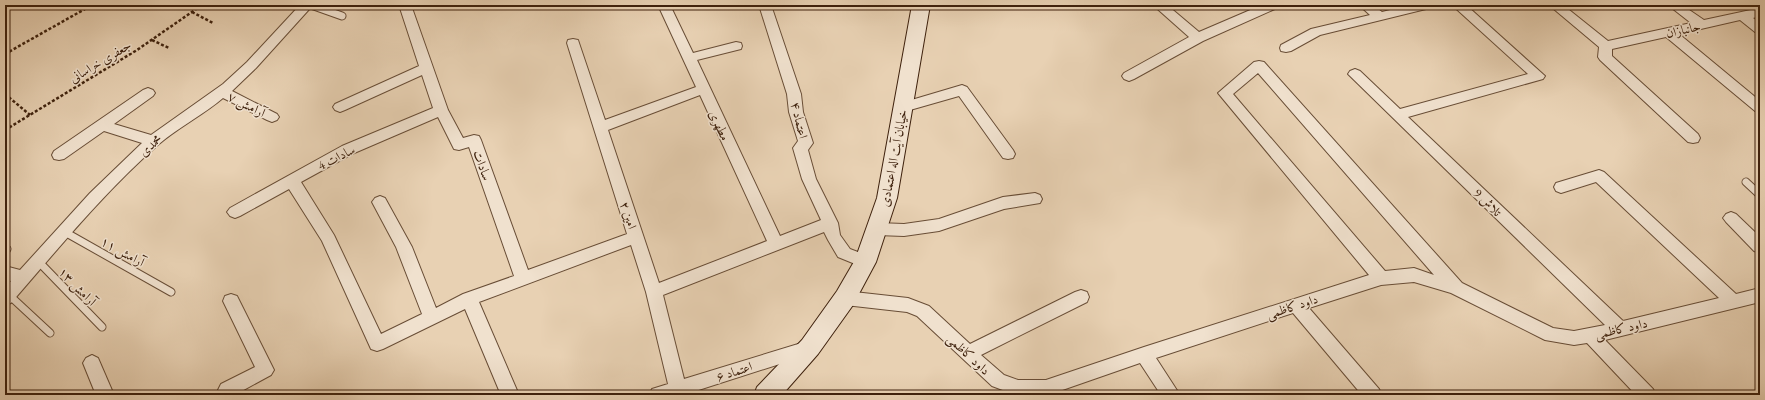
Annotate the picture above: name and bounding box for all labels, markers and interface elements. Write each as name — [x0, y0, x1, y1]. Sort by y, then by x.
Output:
street label: جانبازان — [1664, 17, 1702, 42]
street label: جعفری خراسانی — [66, 36, 134, 87]
street label: آرامش ۷ — [225, 88, 270, 123]
street label: اعتماد ۴ — [787, 100, 812, 140]
street label: مطهری — [705, 107, 734, 143]
street label: خیابان آیت اله اعتمادی — [876, 108, 911, 208]
street label: محمدی — [135, 130, 166, 160]
street label: سادات 4 — [315, 141, 358, 174]
street label: سادات — [469, 148, 496, 183]
street label: تلاش 9 — [1470, 185, 1506, 220]
street label: امین ۲ — [616, 199, 641, 231]
street label: آرامش ۱۱ — [97, 232, 149, 272]
street label: آرامش ۱۳ — [54, 263, 101, 311]
street label: داود کاظمی — [1264, 290, 1320, 324]
street label: داود کاظمی — [1593, 314, 1649, 344]
street label: داود کاظمی — [943, 330, 994, 380]
street label: اعتماد ۶ — [714, 358, 755, 385]

